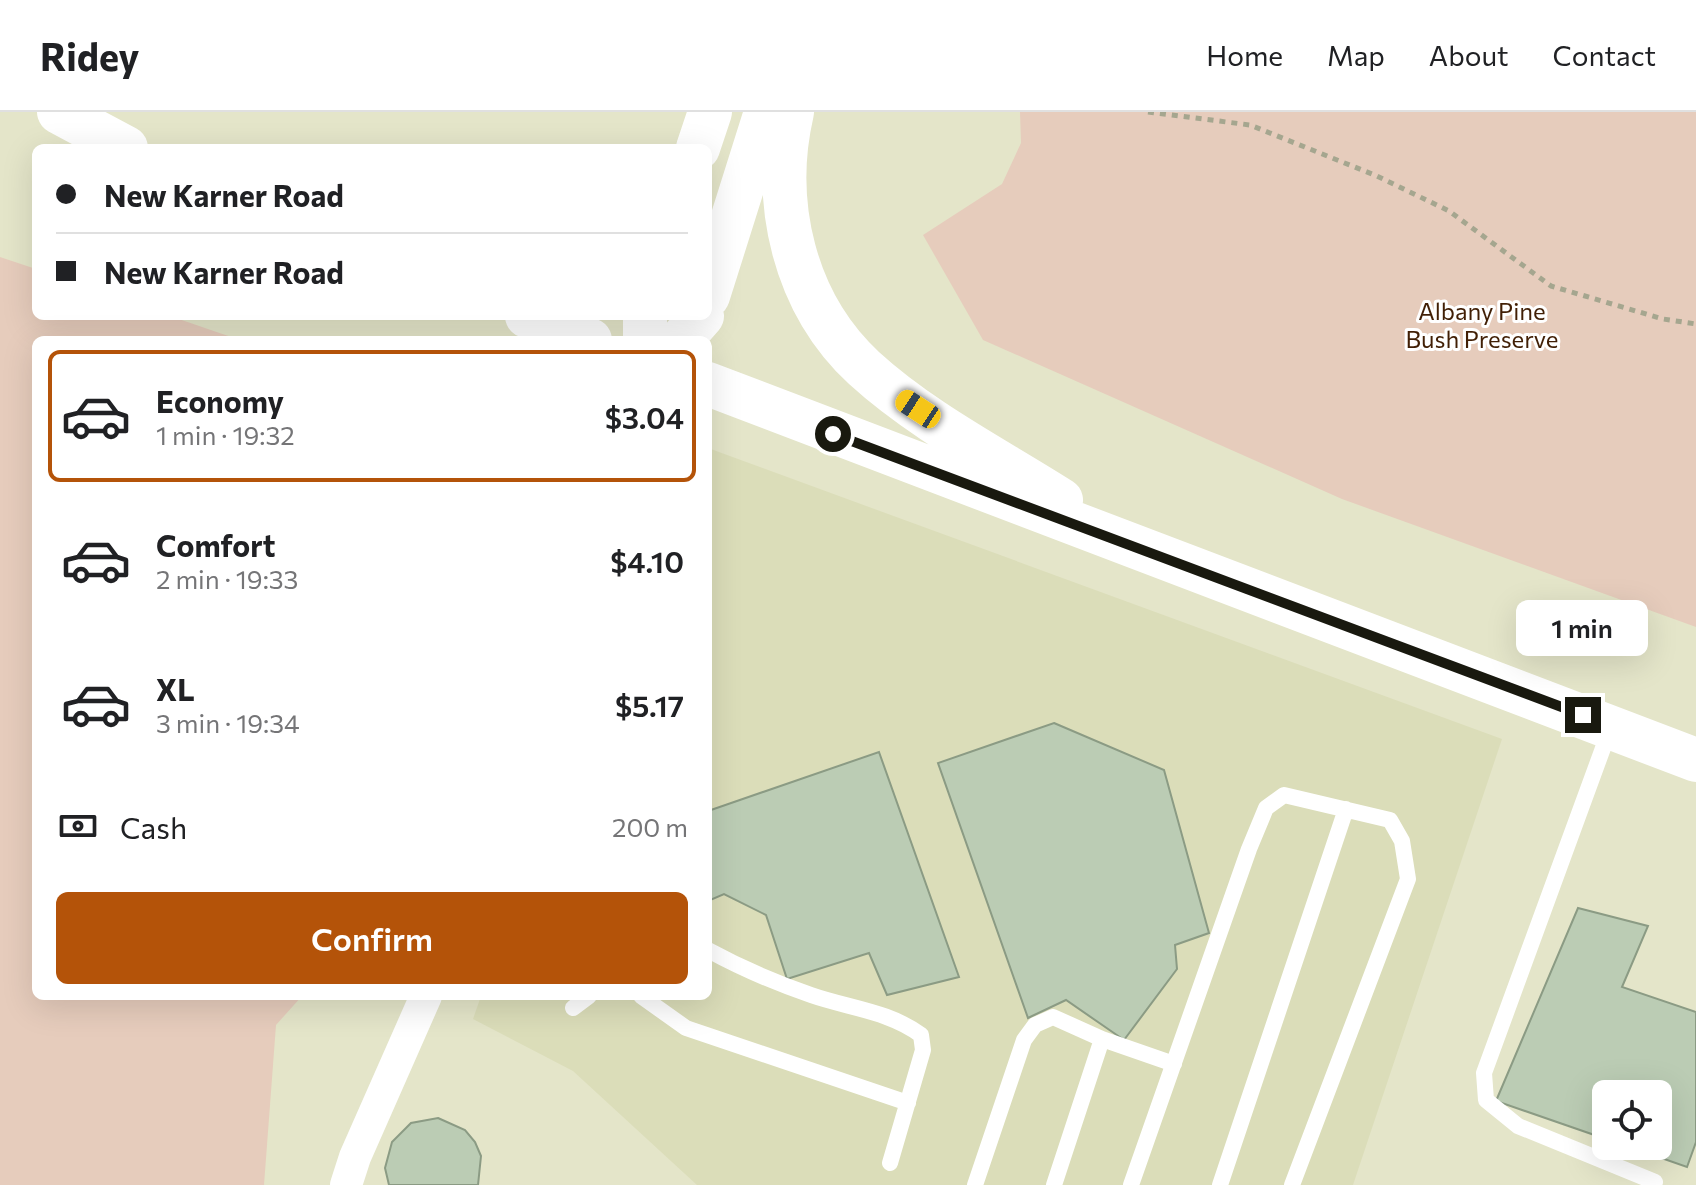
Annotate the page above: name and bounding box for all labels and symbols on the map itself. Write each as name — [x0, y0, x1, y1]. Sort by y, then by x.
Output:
park label: Albany Pine Bush Preserve — [1406, 296, 1558, 353]
car — [891, 386, 945, 432]
route start — [815, 416, 851, 452]
callout: 1 min — [1517, 599, 1649, 655]
route end — [1565, 697, 1601, 733]

